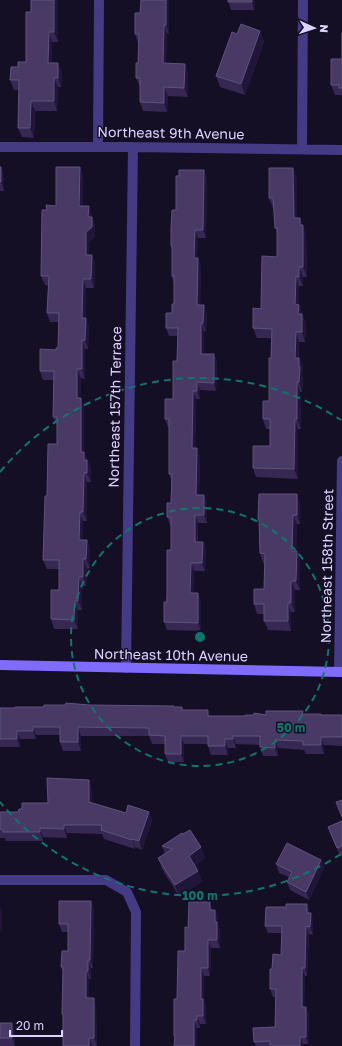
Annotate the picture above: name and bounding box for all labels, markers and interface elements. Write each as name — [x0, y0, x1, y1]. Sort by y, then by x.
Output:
north arrow — [294, 8, 334, 48]
text: N — [318, 24, 331, 33]
street label: Northeast 9th Avenue — [97, 123, 245, 142]
street label: Northeast 157th Terrace — [105, 326, 124, 488]
street label: Northeast 158th Street — [317, 489, 336, 643]
centre of rings — [193, 630, 207, 644]
street label: Northeast 10th Avenue — [94, 645, 248, 664]
text: 50 m — [277, 720, 305, 735]
text: 100 m — [182, 888, 218, 903]
scale bar — [10, 1012, 62, 1038]
text: 20 m — [16, 1018, 44, 1033]

